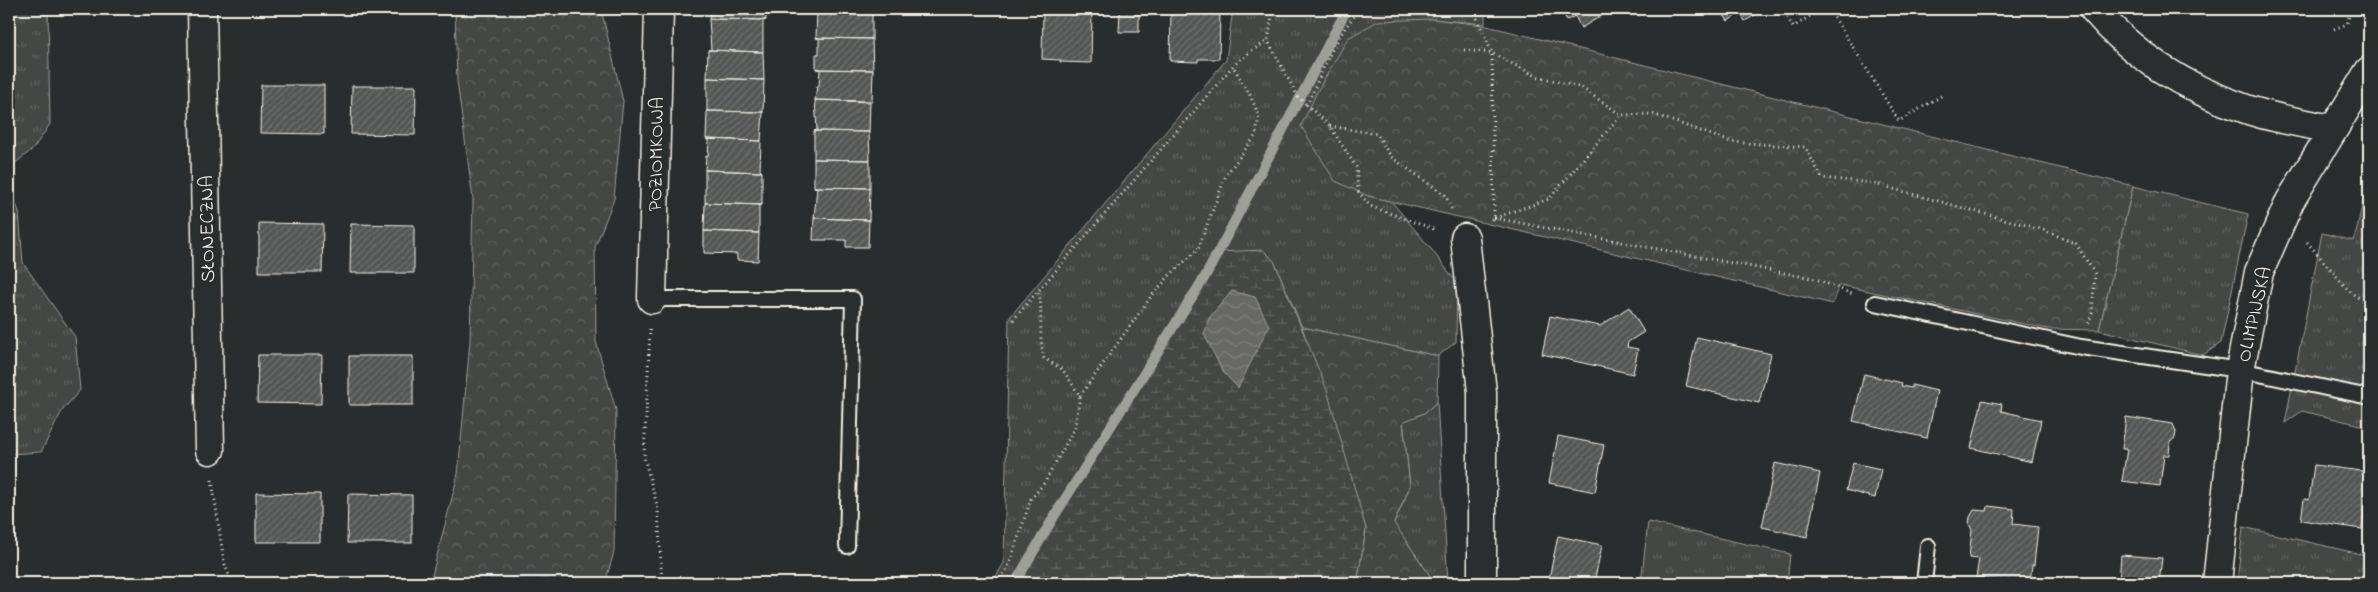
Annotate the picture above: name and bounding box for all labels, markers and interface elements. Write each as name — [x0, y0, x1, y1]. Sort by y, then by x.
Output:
street label: POZIOMKOWA — [642, 97, 673, 212]
street label: SŁONECZNA — [193, 175, 224, 283]
street label: OLIMPIJSKA — [2230, 264, 2280, 365]

